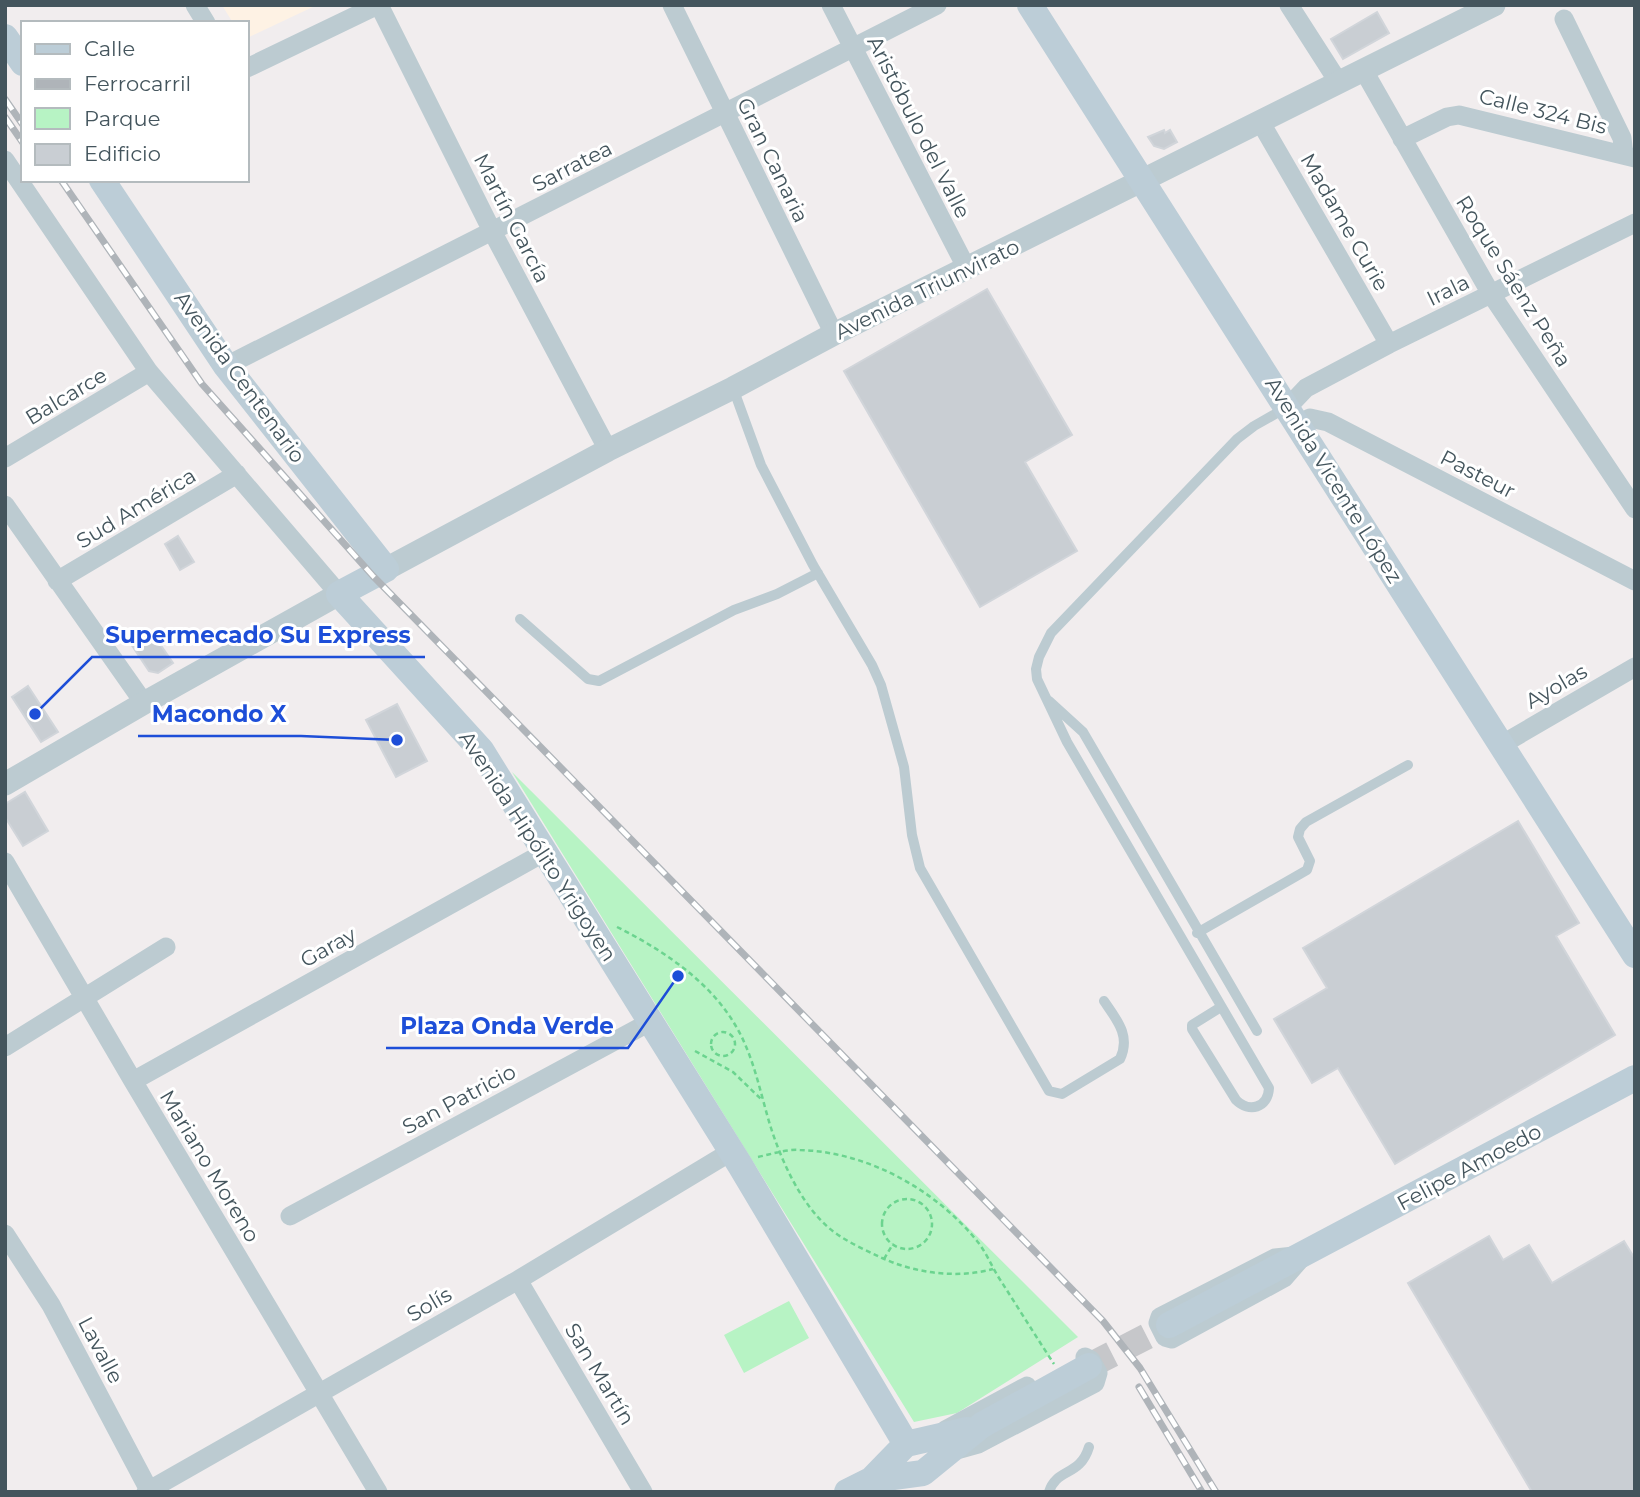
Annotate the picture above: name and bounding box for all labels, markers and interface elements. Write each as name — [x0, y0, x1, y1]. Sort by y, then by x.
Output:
legend — [21, 21, 248, 182]
street label: Aristóbulo del Valle — [862, 32, 976, 222]
text: Calle — [84, 36, 135, 61]
text: Ferrocarril — [84, 71, 191, 96]
street label: Calle 324 Bis — [1476, 83, 1610, 139]
street label: Gran Canaria — [732, 93, 814, 227]
text: Parque — [84, 106, 160, 131]
street label: Sarratea — [528, 135, 616, 197]
text: Edificio — [84, 141, 161, 166]
street label: Martín García — [469, 149, 555, 287]
street label: Madame Curie — [1295, 149, 1395, 295]
street label: Roque Sáenz Peña — [1451, 191, 1577, 371]
street label: Avenida Triunvirato — [831, 233, 1023, 345]
street label: Irala — [1423, 269, 1473, 311]
street label: Avenida Centenario — [169, 286, 311, 468]
street label: Balcarce — [21, 362, 111, 430]
street label: Avenida Vicente López — [1260, 372, 1408, 588]
street label: Pasteur — [1436, 445, 1520, 503]
street label: Sud América — [72, 463, 200, 553]
callout: Supermecado Su Express — [92, 613, 425, 657]
text: Supermecado Su Express — [105, 621, 411, 649]
street label: Ayolas — [1521, 658, 1591, 714]
callout: Macondo X — [138, 692, 301, 736]
text: Macondo X — [152, 700, 287, 728]
street label: Avenida Hipólito Yrigoyen — [454, 726, 622, 966]
street label: Garay — [296, 921, 361, 972]
callout: Plaza Onda Verde — [386, 1004, 628, 1048]
text: Plaza Onda Verde — [400, 1012, 614, 1040]
street label: San Patricio — [398, 1059, 520, 1139]
street label: Mariano Moreno — [155, 1085, 265, 1247]
street label: Felipe Amoedo — [1393, 1118, 1545, 1216]
street label: Solís — [402, 1281, 456, 1327]
street label: Lavalle — [73, 1312, 129, 1388]
street label: San Martín — [560, 1318, 640, 1430]

